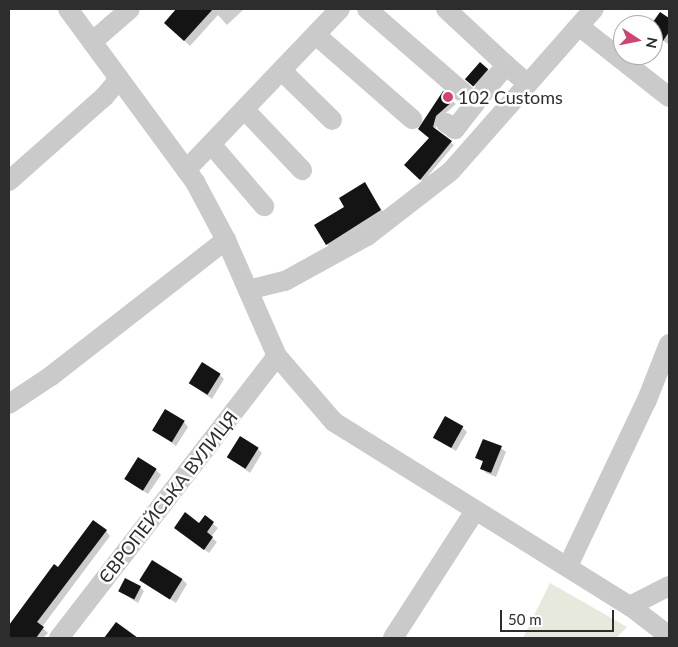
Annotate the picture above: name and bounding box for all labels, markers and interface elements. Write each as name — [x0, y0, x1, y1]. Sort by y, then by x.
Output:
north arrow — [613, 15, 663, 65]
text: N — [643, 36, 662, 50]
place label: 102 Customs — [458, 86, 563, 108]
marker: 102 Customs — [442, 91, 454, 103]
street label: ЄВРОПЕЙСЬКА ВУЛИЦЯ — [94, 407, 242, 587]
scale bar — [503, 600, 617, 632]
text: 50 m — [508, 610, 542, 628]

